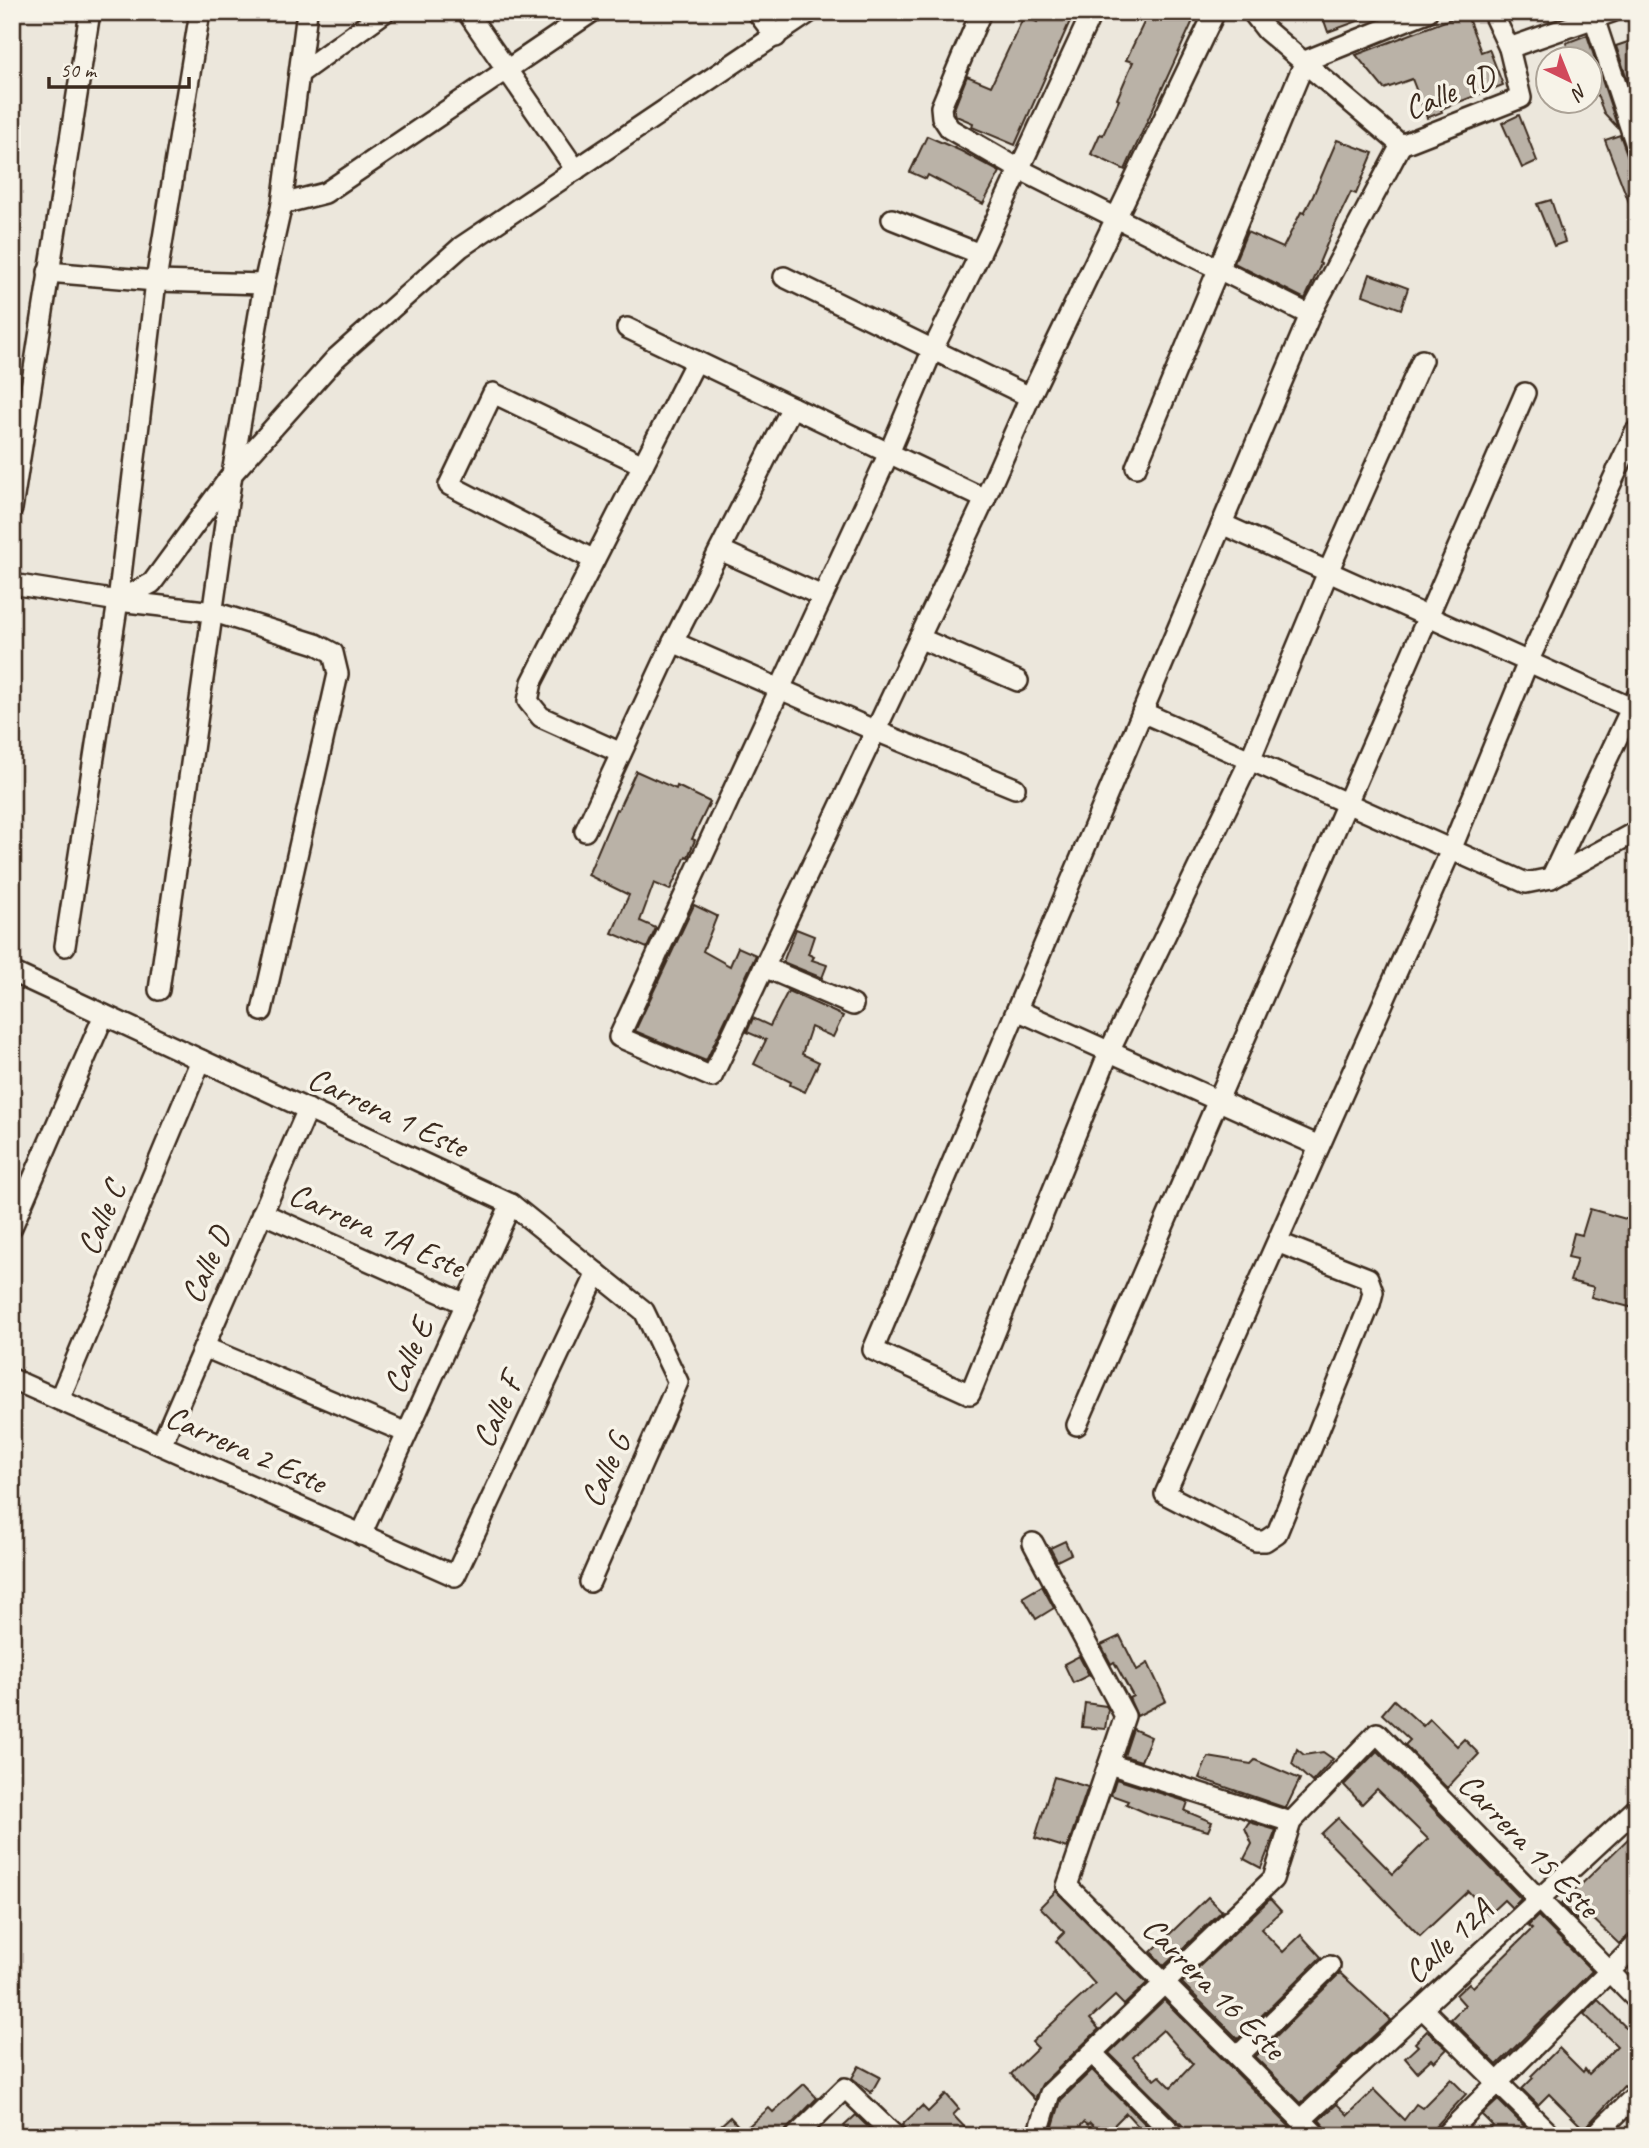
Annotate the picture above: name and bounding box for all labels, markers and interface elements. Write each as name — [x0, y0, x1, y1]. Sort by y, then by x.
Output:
scale bar — [49, 46, 189, 90]
north arrow — [1534, 46, 1604, 116]
street label: Calle 9D — [1398, 54, 1503, 129]
text: 50 m — [60, 57, 98, 83]
text: N — [1565, 79, 1592, 107]
street label: Carrera 1 Este — [302, 1057, 476, 1168]
street label: Calle C — [67, 1171, 137, 1261]
street label: Carrera 1A Este — [283, 1173, 473, 1288]
street label: Calle D — [171, 1218, 242, 1310]
street label: Calle E — [373, 1308, 445, 1400]
street label: Calle F — [462, 1361, 535, 1454]
street label: Carrera 2 Este — [159, 1395, 335, 1504]
street label: Calle G — [570, 1423, 641, 1513]
street label: Carrera 15 Este — [1449, 1764, 1610, 1928]
street label: Calle 12A — [1395, 1888, 1502, 1993]
street label: Carrera 16 Este — [1133, 1907, 1296, 2070]

